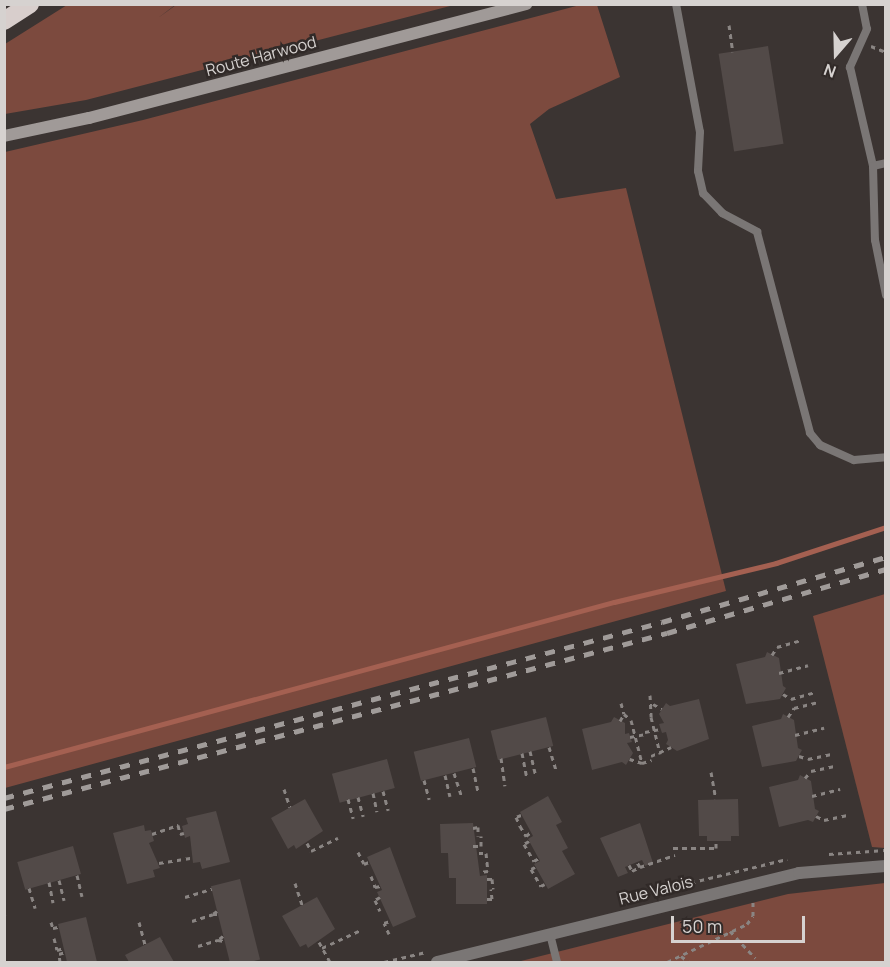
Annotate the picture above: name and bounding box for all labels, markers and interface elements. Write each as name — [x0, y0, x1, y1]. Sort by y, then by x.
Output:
north arrow — [806, 24, 866, 84]
street label: Route Harwood — [204, 32, 318, 80]
text: N — [821, 59, 839, 83]
street label: Rue Valois — [617, 872, 695, 908]
scale bar — [674, 904, 808, 942]
text: 50 m — [682, 914, 722, 938]

